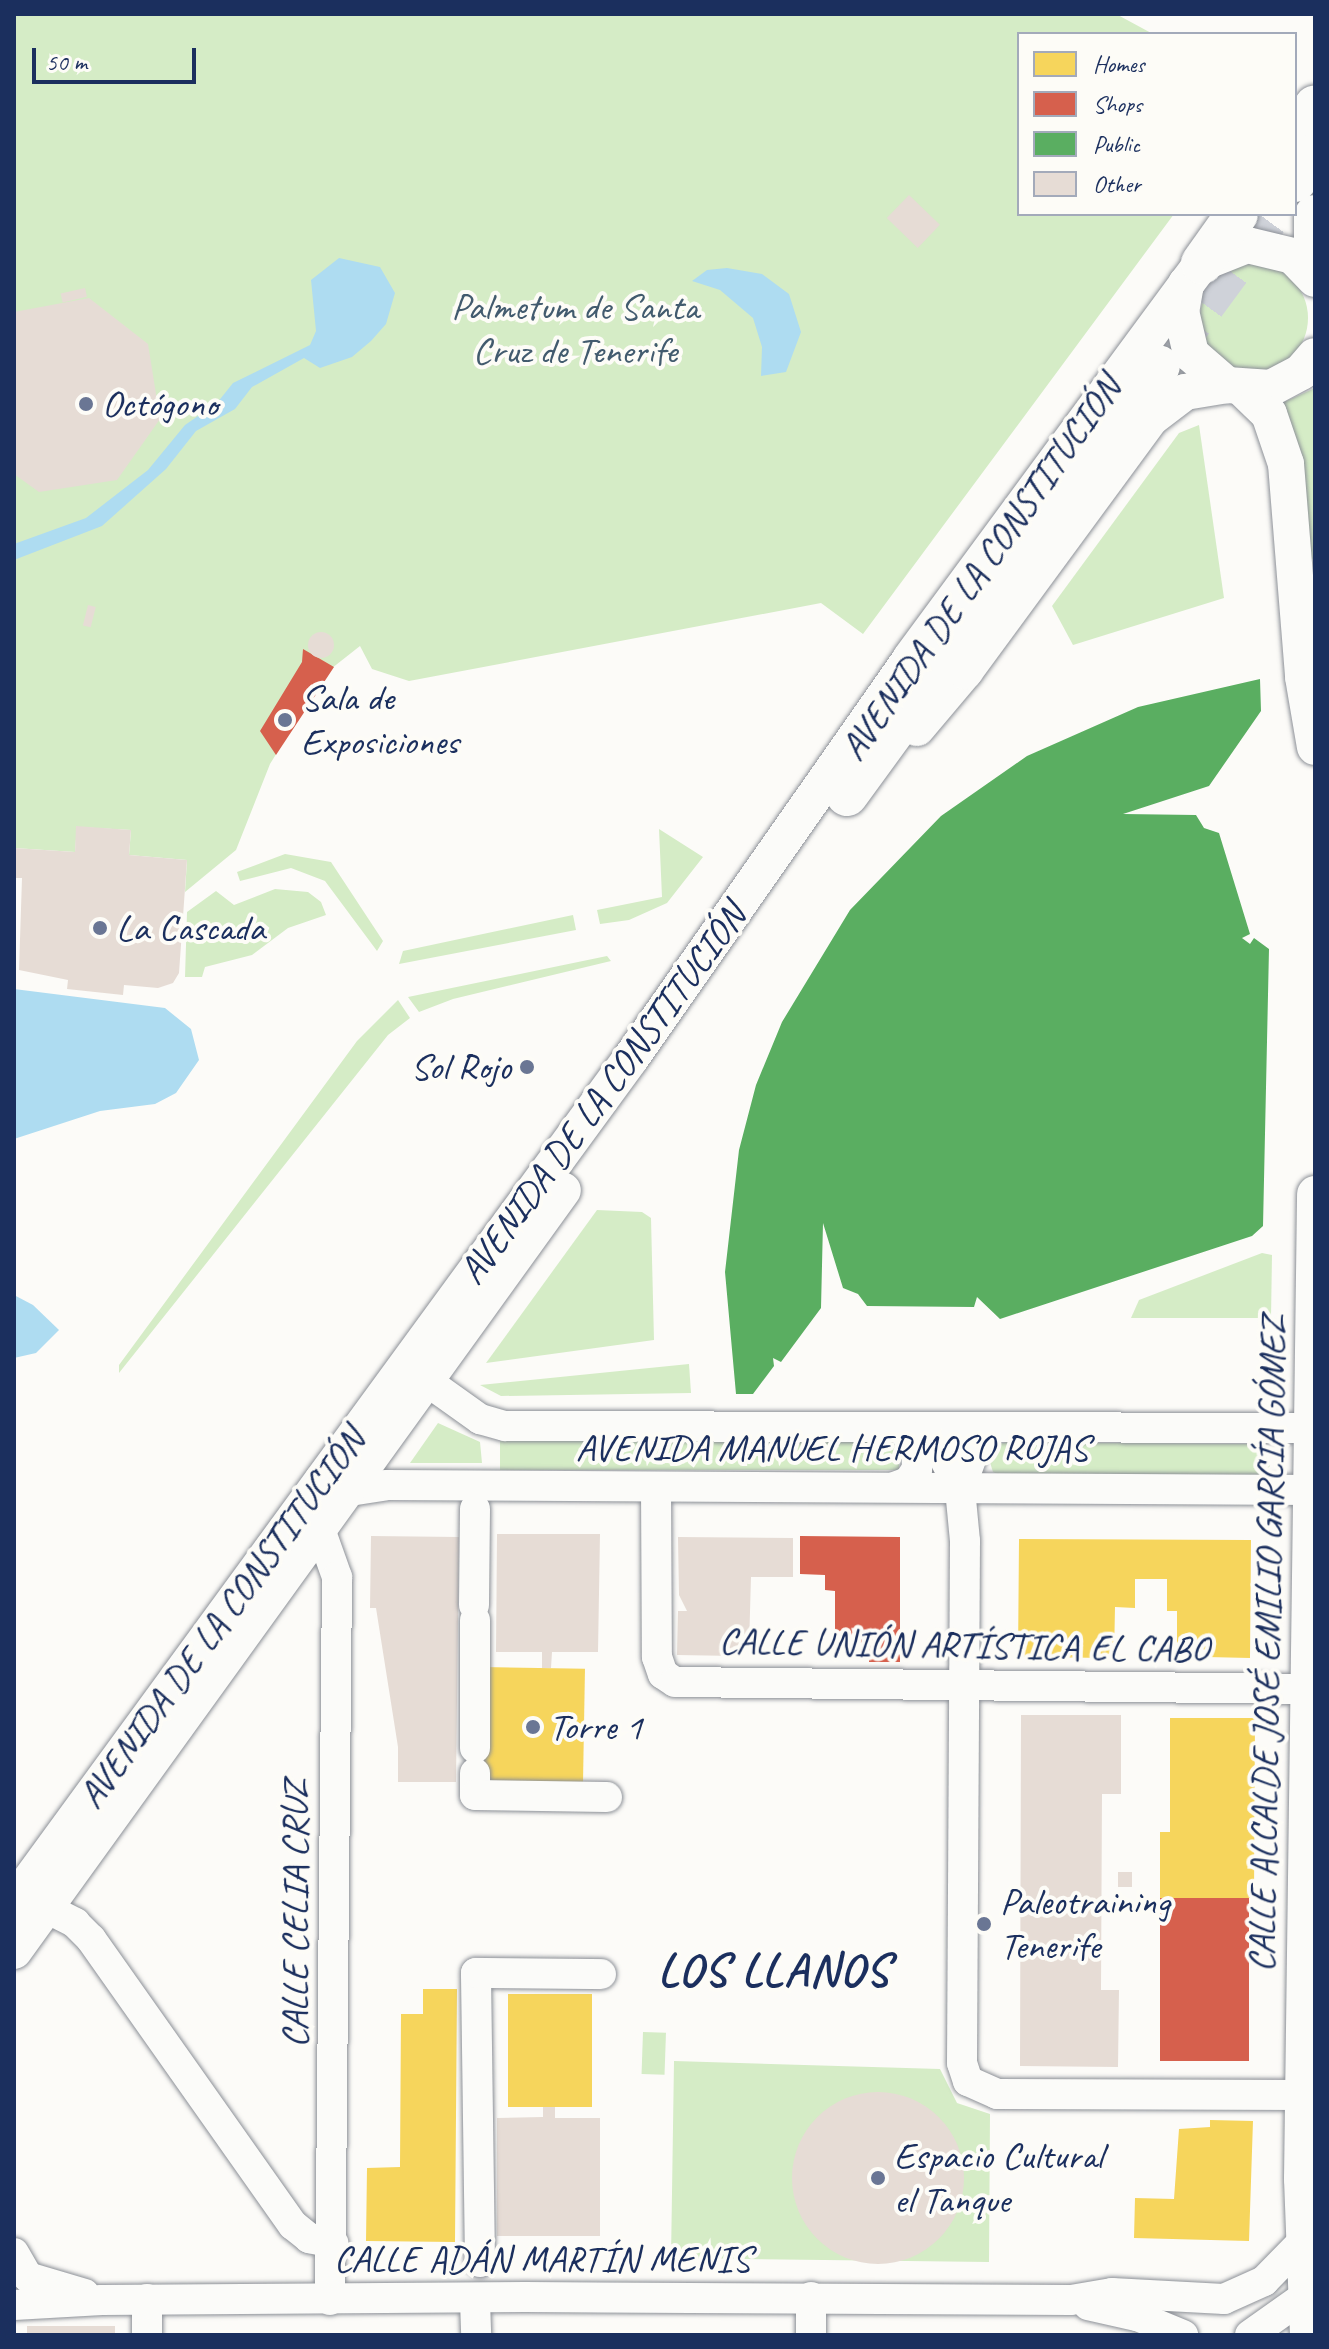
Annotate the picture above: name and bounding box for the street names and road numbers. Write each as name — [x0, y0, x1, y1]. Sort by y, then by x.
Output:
street label: AVENIDA DE LA CONSTITUCIÓN — [830, 367, 1130, 769]
street label: AVENIDA DE LA CONSTITUCIÓN — [449, 895, 755, 1293]
street label: CALLE ALCALDE JOSÉ EMILIO GARCÍA GÓMEZ — [1239, 1317, 1295, 1971]
street label: AVENIDA DE LA CONSTITUCIÓN — [68, 1419, 374, 1817]
street label: AVENIDA MANUEL HERMOSO ROJAS — [576, 1425, 1088, 1471]
street label: CALLE UNIÓN ARTÍSTICA EL CABO — [718, 1618, 1210, 1672]
street label: CALLE CELIA CRUZ — [272, 1781, 318, 2047]
street label: CALLE ADÁN MARTÍN MENIS — [333, 2236, 751, 2282]

